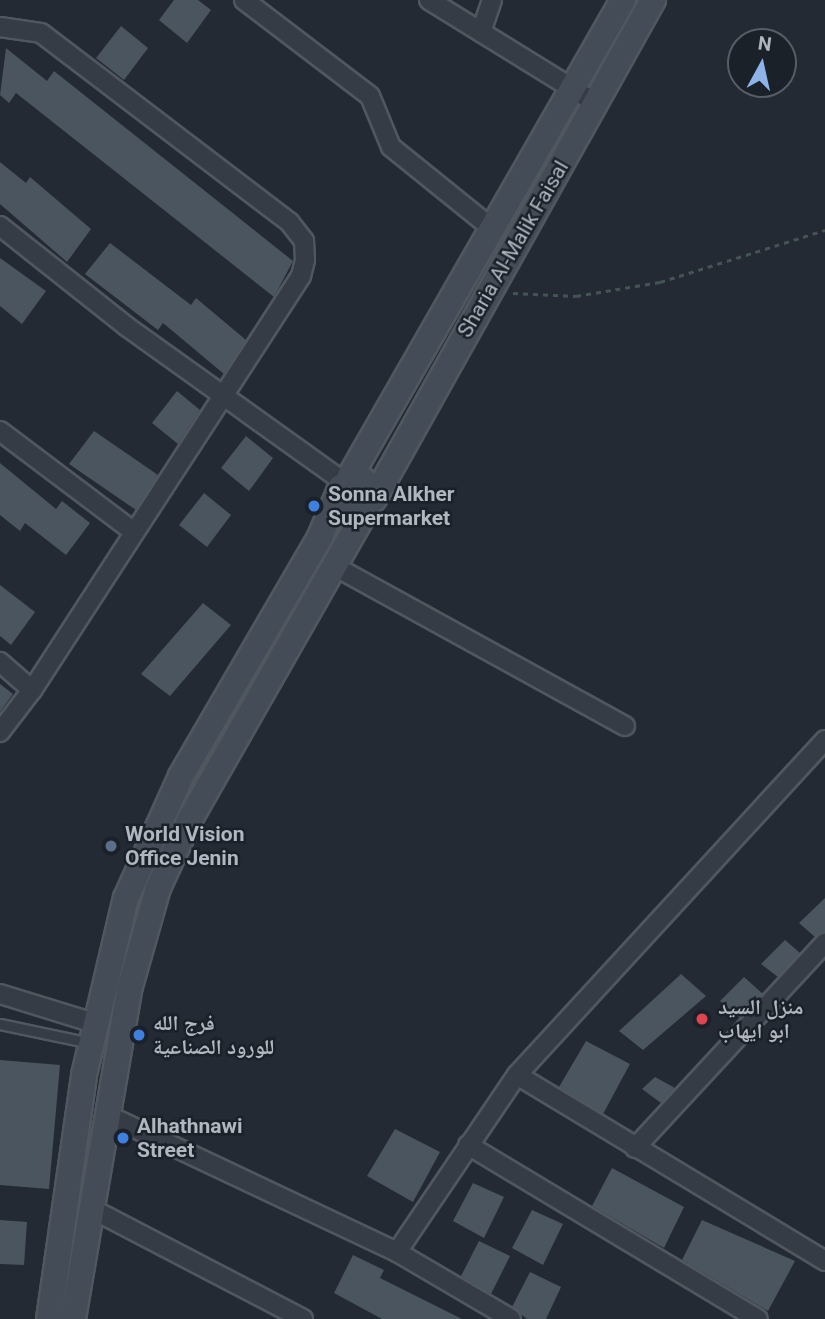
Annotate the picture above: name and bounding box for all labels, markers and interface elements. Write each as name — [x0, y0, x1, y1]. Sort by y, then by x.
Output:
north arrow — [727, 28, 797, 98]
text: N — [756, 31, 773, 56]
street label: Sharia Al-Malik Faisal — [452, 156, 574, 342]
place label: Sonna Alkher Supermarket — [328, 481, 454, 531]
marker: Sonna Alkher Supermarket — [306, 498, 322, 514]
place label: World Vision Office Jenin — [125, 821, 244, 871]
marker: World Vision Office Jenin — [103, 838, 119, 854]
place label: منزل السيد ابو ايهاب — [718, 994, 803, 1044]
marker: منزل السيد ابو ايهاب — [692, 1009, 712, 1029]
place label: فرج الله للورود الصناعية — [153, 1010, 274, 1060]
marker: فرج الله للورود الصناعية — [131, 1027, 147, 1043]
place label: Alhathnawi Street — [137, 1113, 243, 1163]
marker: Alhathnawi Street — [115, 1130, 131, 1146]

